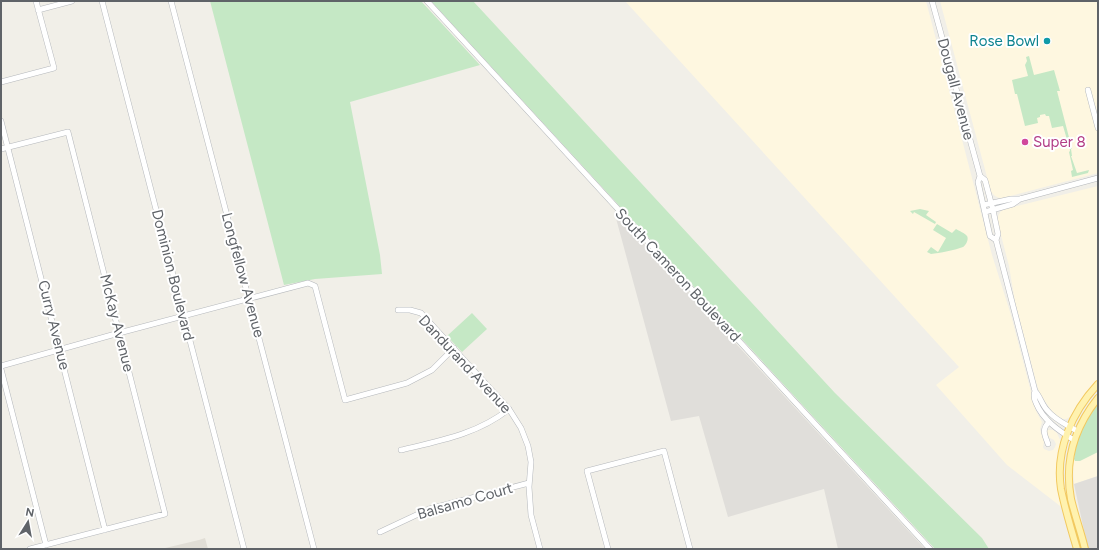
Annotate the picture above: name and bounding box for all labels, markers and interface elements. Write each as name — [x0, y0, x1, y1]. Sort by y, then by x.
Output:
place label: Rose Bowl — [969, 32, 1039, 50]
street label: Dougall Avenue — [934, 36, 978, 142]
marker: Rose Bowl — [1042, 36, 1052, 46]
place label: Super 8 — [1033, 133, 1086, 151]
marker: Super 8 — [1020, 137, 1030, 147]
street label: South Cameron Boulevard — [611, 205, 745, 345]
street label: Dominion Boulevard — [148, 208, 198, 342]
street label: Longfellow Avenue — [218, 211, 268, 339]
street label: McKay Avenue — [96, 272, 138, 374]
street label: Curry Avenue — [34, 278, 74, 372]
street label: Dandurand Avenue — [415, 311, 515, 417]
street label: Balsamo Court — [415, 479, 515, 523]
north arrow — [8, 502, 48, 542]
text: N — [24, 505, 35, 520]

